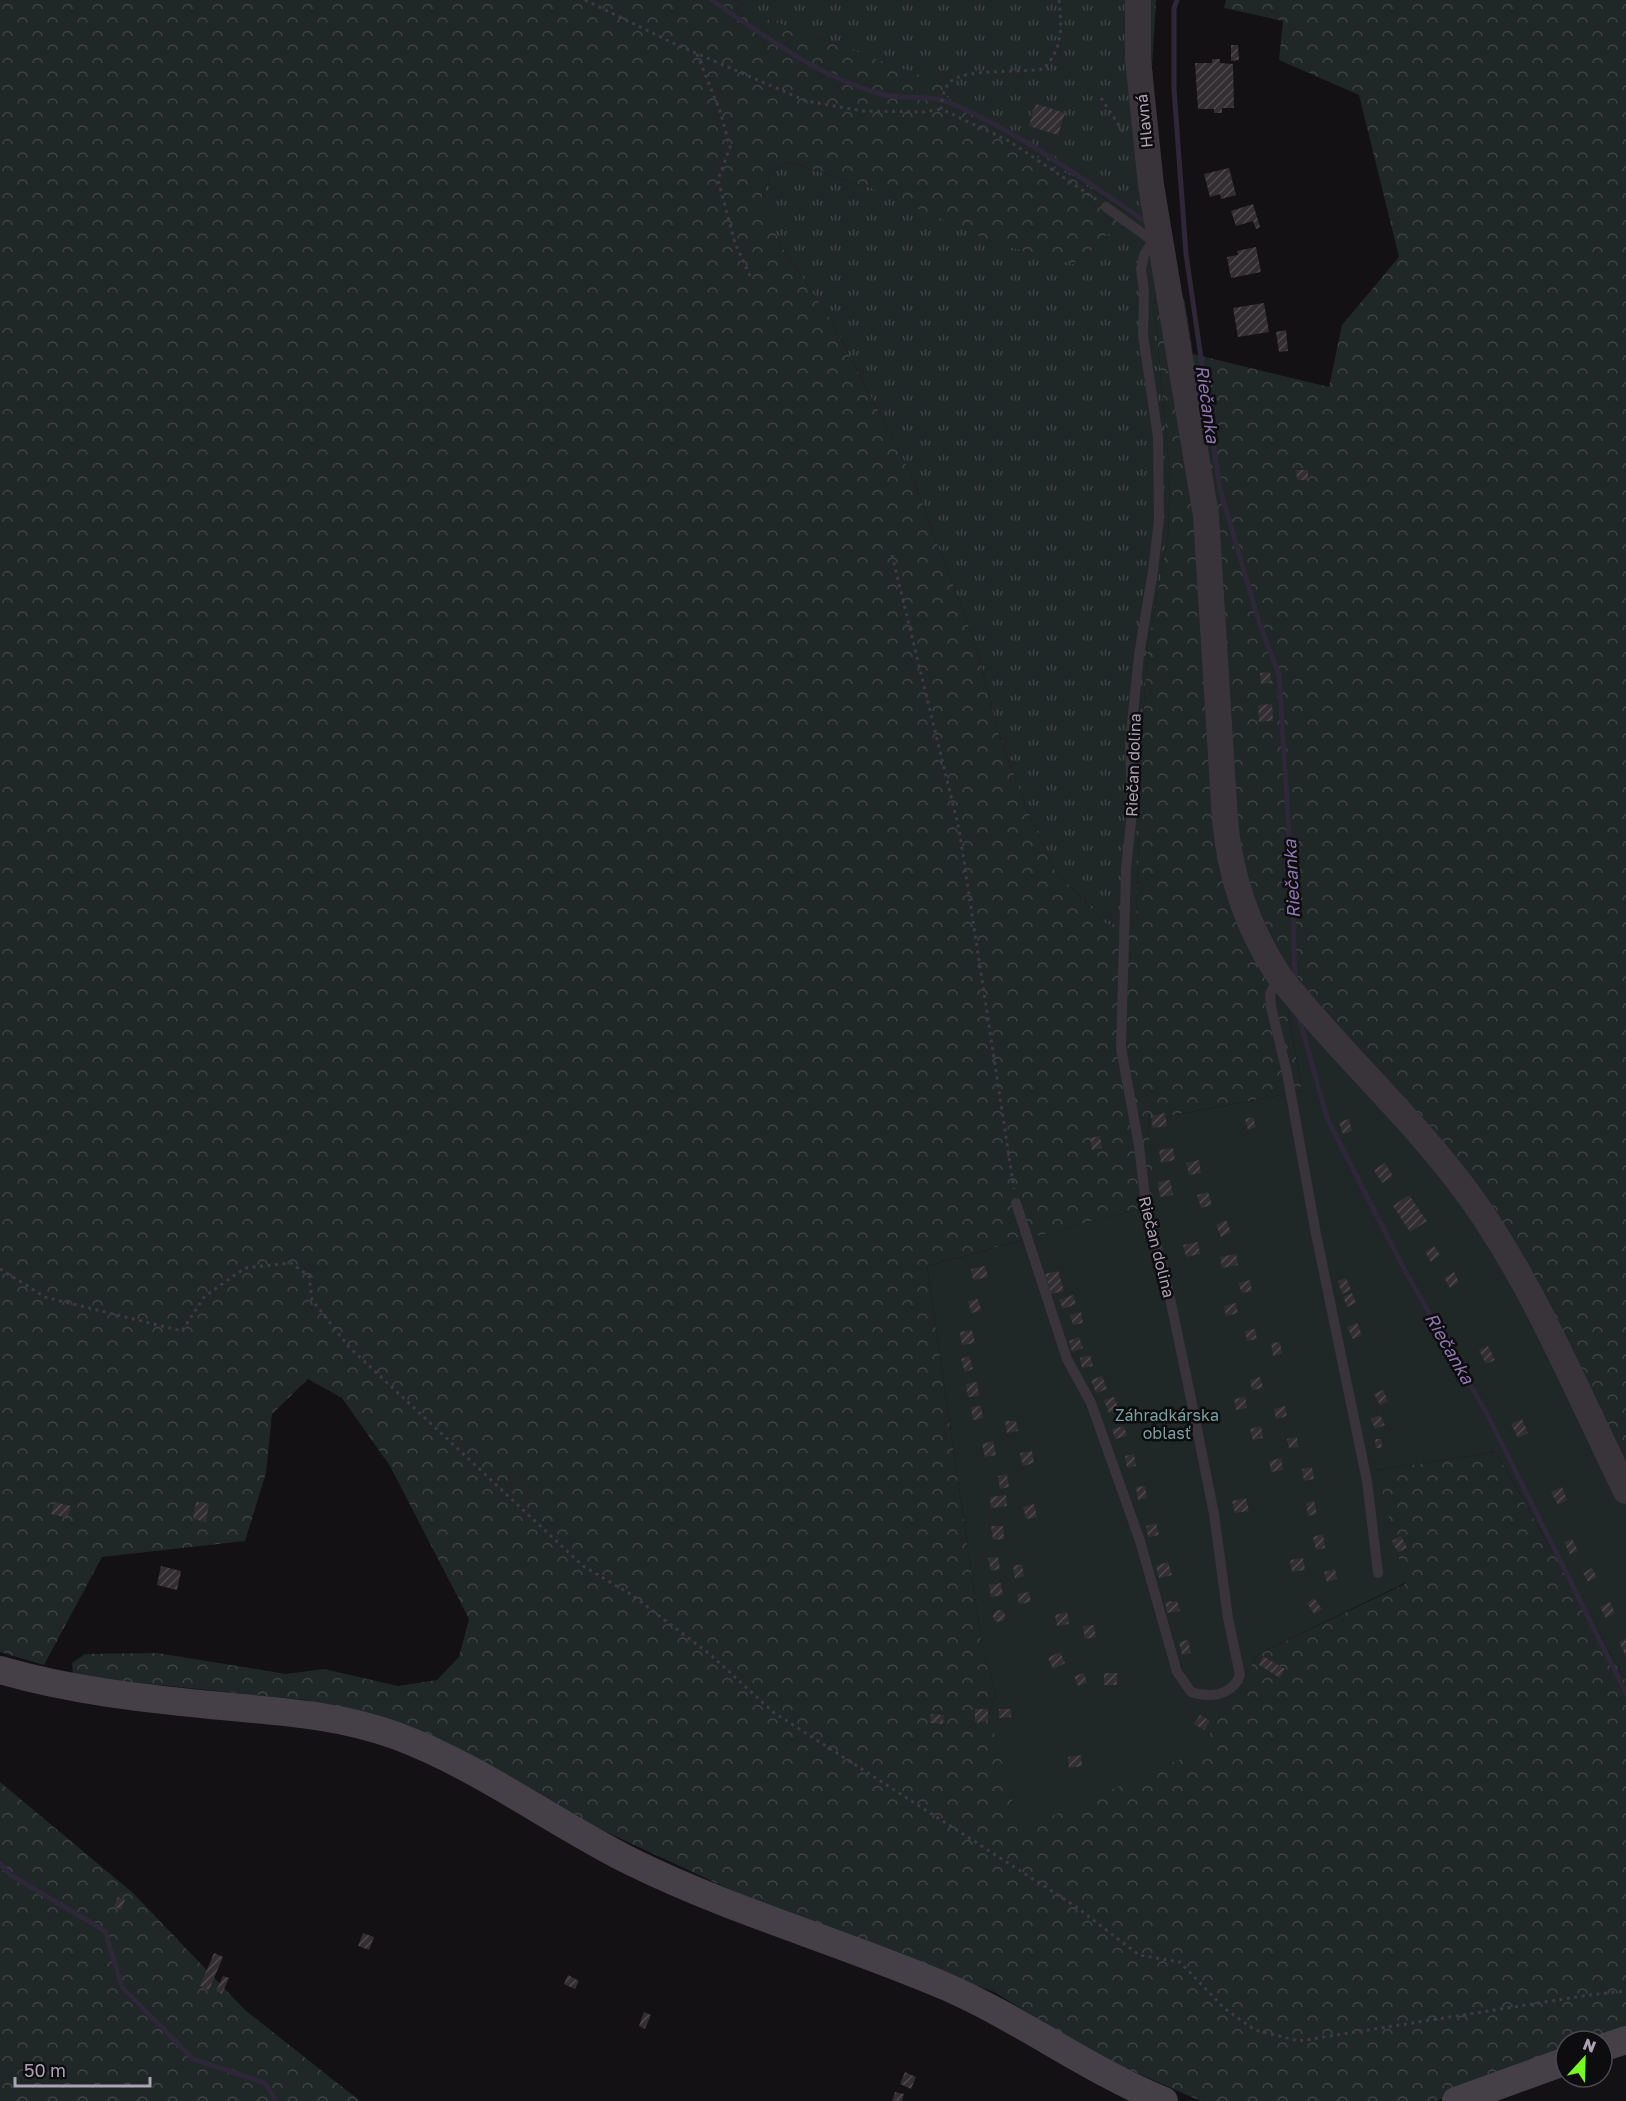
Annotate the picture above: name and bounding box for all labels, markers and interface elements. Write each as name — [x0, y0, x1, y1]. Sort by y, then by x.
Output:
street label: Hlavná — [1131, 93, 1157, 149]
water label: Riečanka — [1192, 363, 1224, 445]
street label: Riečan dolina — [1121, 713, 1145, 817]
water label: Riečanka — [1278, 838, 1304, 919]
street label: Riečan dolina — [1135, 1194, 1179, 1300]
water label: Riečanka — [1421, 1308, 1480, 1388]
park label: Záhradkárska oblasť — [1115, 1405, 1219, 1443]
north arrow — [1554, 2029, 1614, 2089]
text: N — [1580, 2034, 1599, 2057]
scale bar — [15, 2050, 150, 2088]
text: 50 m — [24, 2059, 66, 2081]

